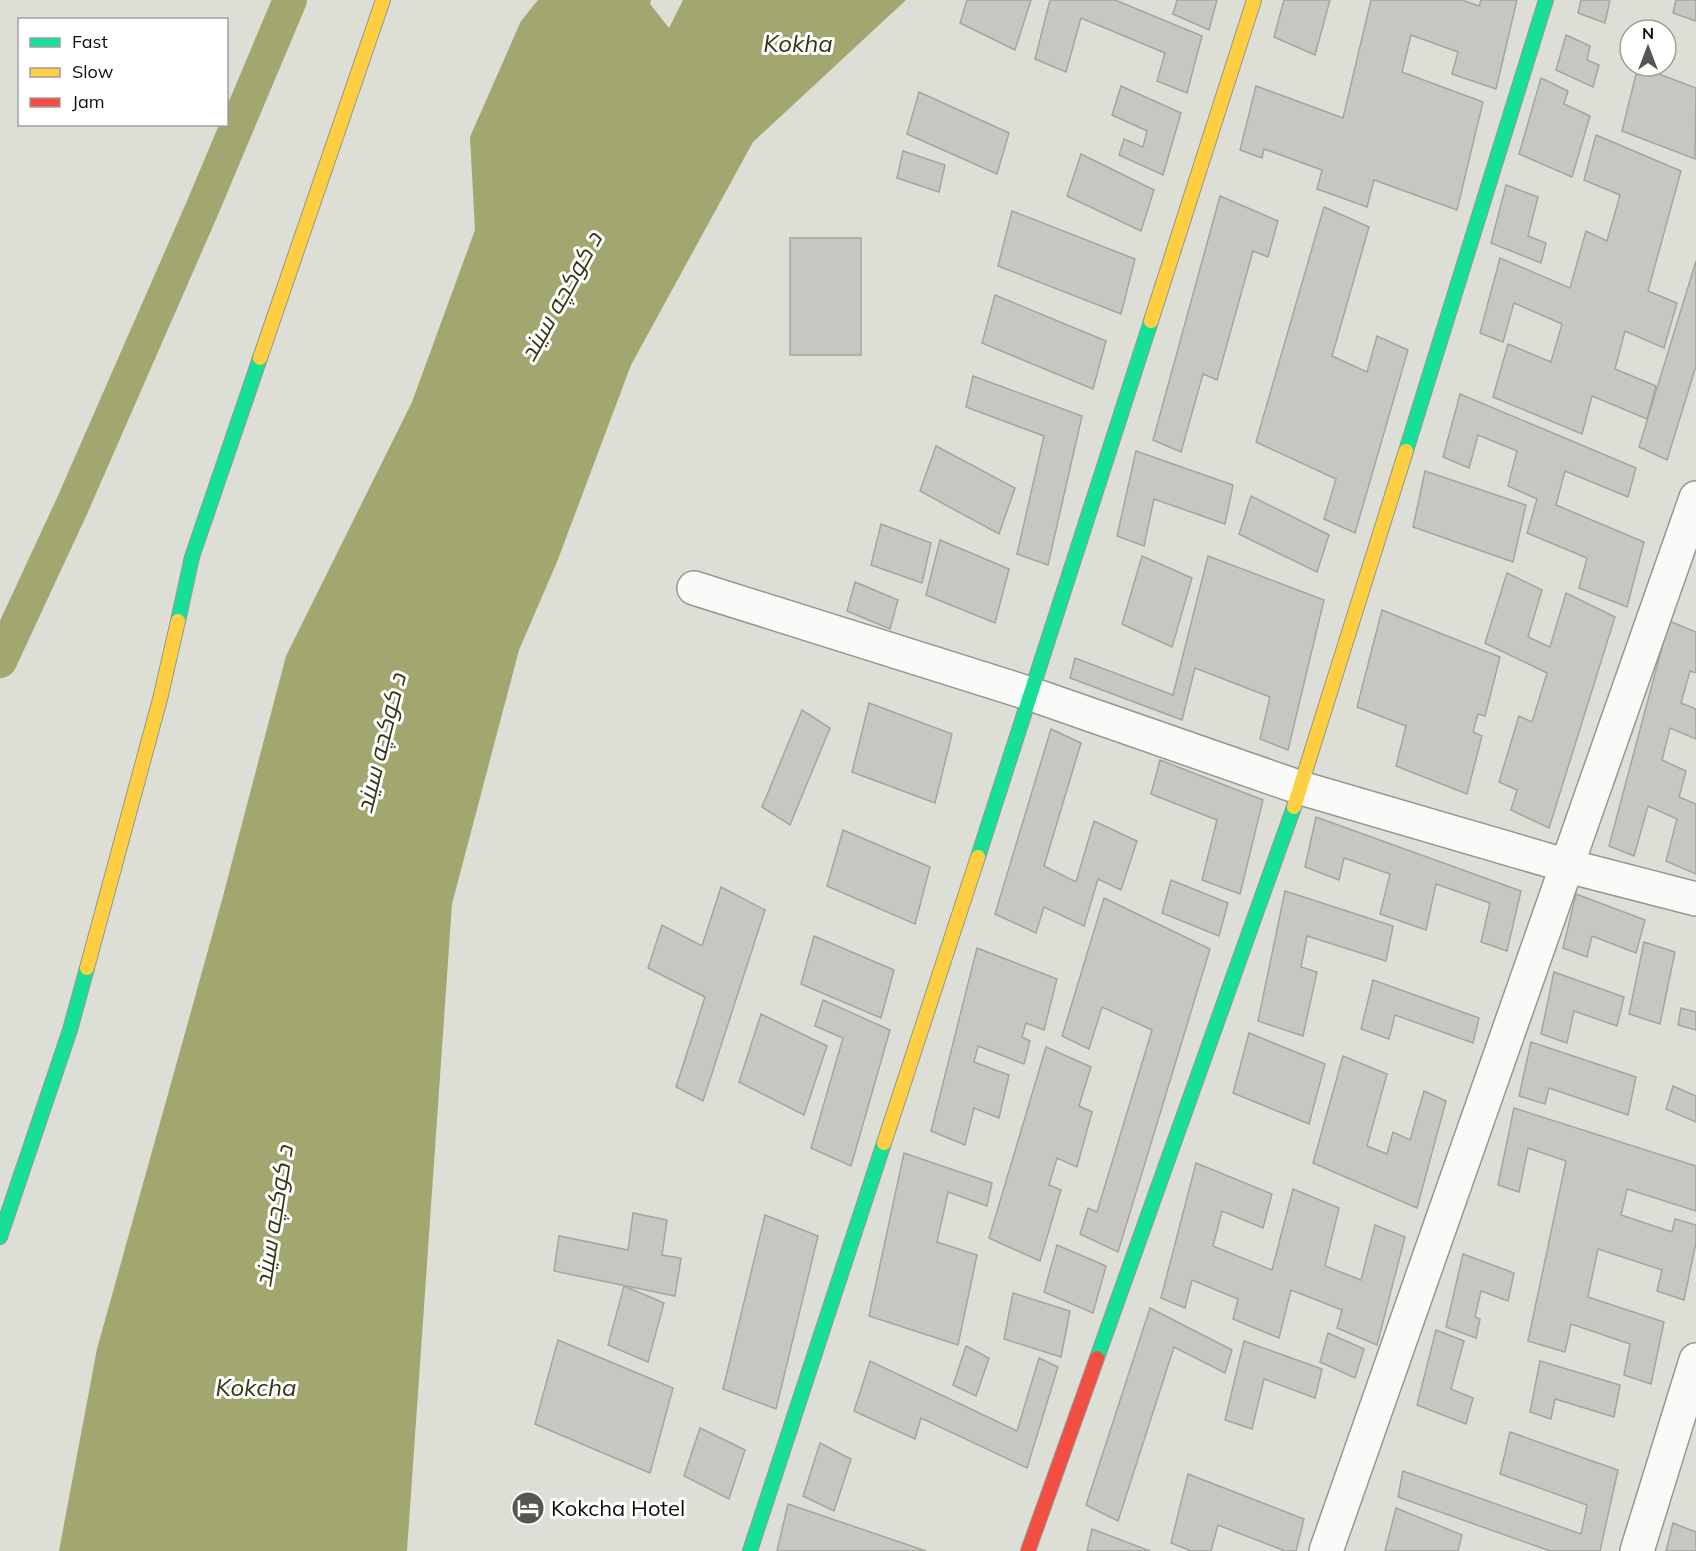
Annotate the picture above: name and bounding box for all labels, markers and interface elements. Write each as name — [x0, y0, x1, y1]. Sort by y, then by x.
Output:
legend — [18, 18, 228, 126]
north arrow — [1618, 18, 1678, 78]
text: N — [1642, 23, 1654, 43]
water label: Kokha — [763, 28, 833, 58]
text: Fast — [72, 30, 108, 53]
text: Slow — [72, 60, 114, 83]
text: Jam — [72, 90, 105, 113]
water label: د کوکچه سیند — [512, 225, 610, 367]
water label: د کوکچه سیند — [348, 669, 414, 817]
water label: د کوکچه سیند — [247, 1142, 301, 1289]
water label: Kokcha — [215, 1372, 297, 1402]
hotel icon: Kokcha Hotel — [510, 1490, 546, 1526]
place label: Kokcha Hotel — [551, 1494, 685, 1522]

